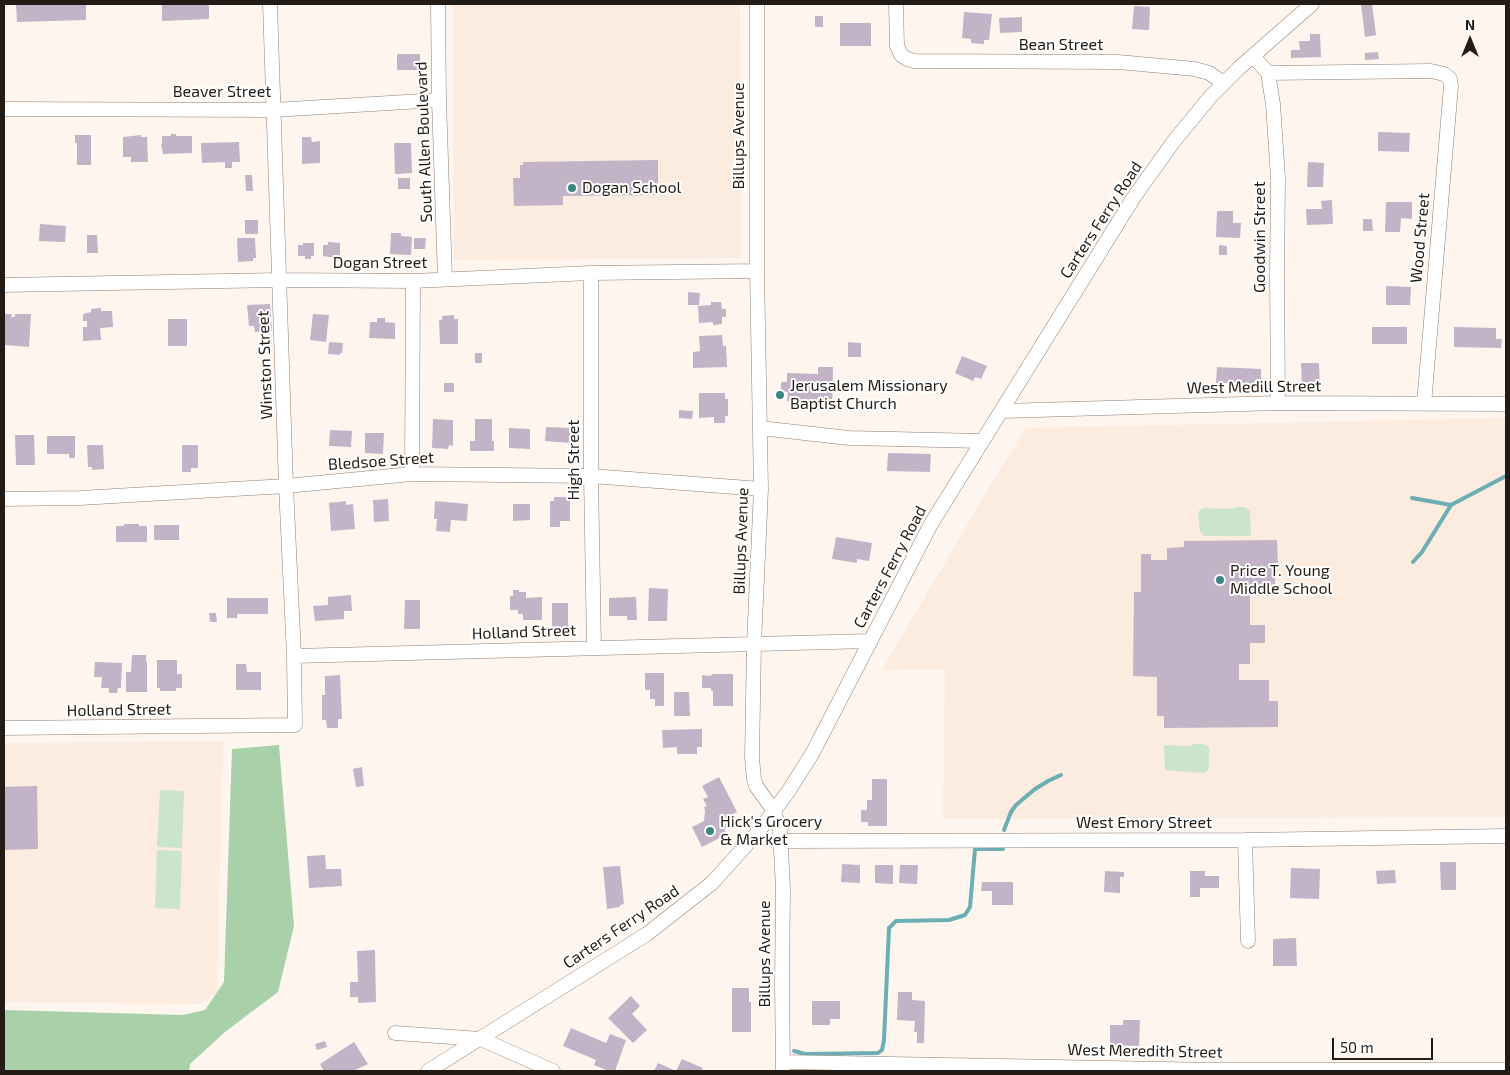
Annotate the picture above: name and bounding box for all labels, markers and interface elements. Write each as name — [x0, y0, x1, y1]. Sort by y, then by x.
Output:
north arrow — [1445, 15, 1495, 65]
text: N — [1465, 16, 1475, 33]
street label: Bean Street — [1019, 35, 1103, 55]
street label: South Allen Boulevard — [412, 61, 436, 223]
street label: Beaver Street — [173, 82, 271, 102]
street label: Billups Avenue — [729, 82, 749, 190]
street label: Carters Ferry Road — [1056, 158, 1146, 282]
place label: Dogan School — [582, 178, 681, 198]
street label: Goodwin Street — [1250, 181, 1270, 293]
marker: Dogan School — [566, 182, 578, 194]
street label: Wood Street — [1407, 192, 1433, 284]
street label: Dogan Street — [333, 253, 427, 273]
street label: Winston Street — [254, 310, 276, 420]
place label: Jerusalem Missionary Baptist Church — [790, 376, 948, 414]
street label: West Medill Street — [1187, 376, 1321, 398]
marker: Jerusalem Missionary Baptist Church — [774, 389, 786, 401]
street label: High Street — [564, 420, 584, 500]
street label: Bledsoe Street — [327, 448, 435, 474]
street label: Billups Avenue — [730, 487, 752, 595]
street label: Carters Ferry Road — [850, 503, 930, 631]
place label: Price T. Young Middle School — [1230, 561, 1332, 599]
marker: Price T. Young Middle School — [1214, 574, 1226, 586]
street label: Holland Street — [471, 621, 577, 643]
street label: Holland Street — [67, 699, 171, 721]
place label: Hick's Grocery & Market — [720, 812, 822, 850]
street label: West Emory Street — [1076, 813, 1212, 833]
marker: Hick's Grocery & Market — [704, 825, 716, 837]
street label: Carters Ferry Road — [559, 881, 683, 973]
street label: Billups Avenue — [755, 900, 775, 1008]
scale bar — [1335, 1028, 1436, 1060]
text: 50 m — [1340, 1038, 1374, 1056]
street label: West Meredith Street — [1067, 1040, 1223, 1062]

